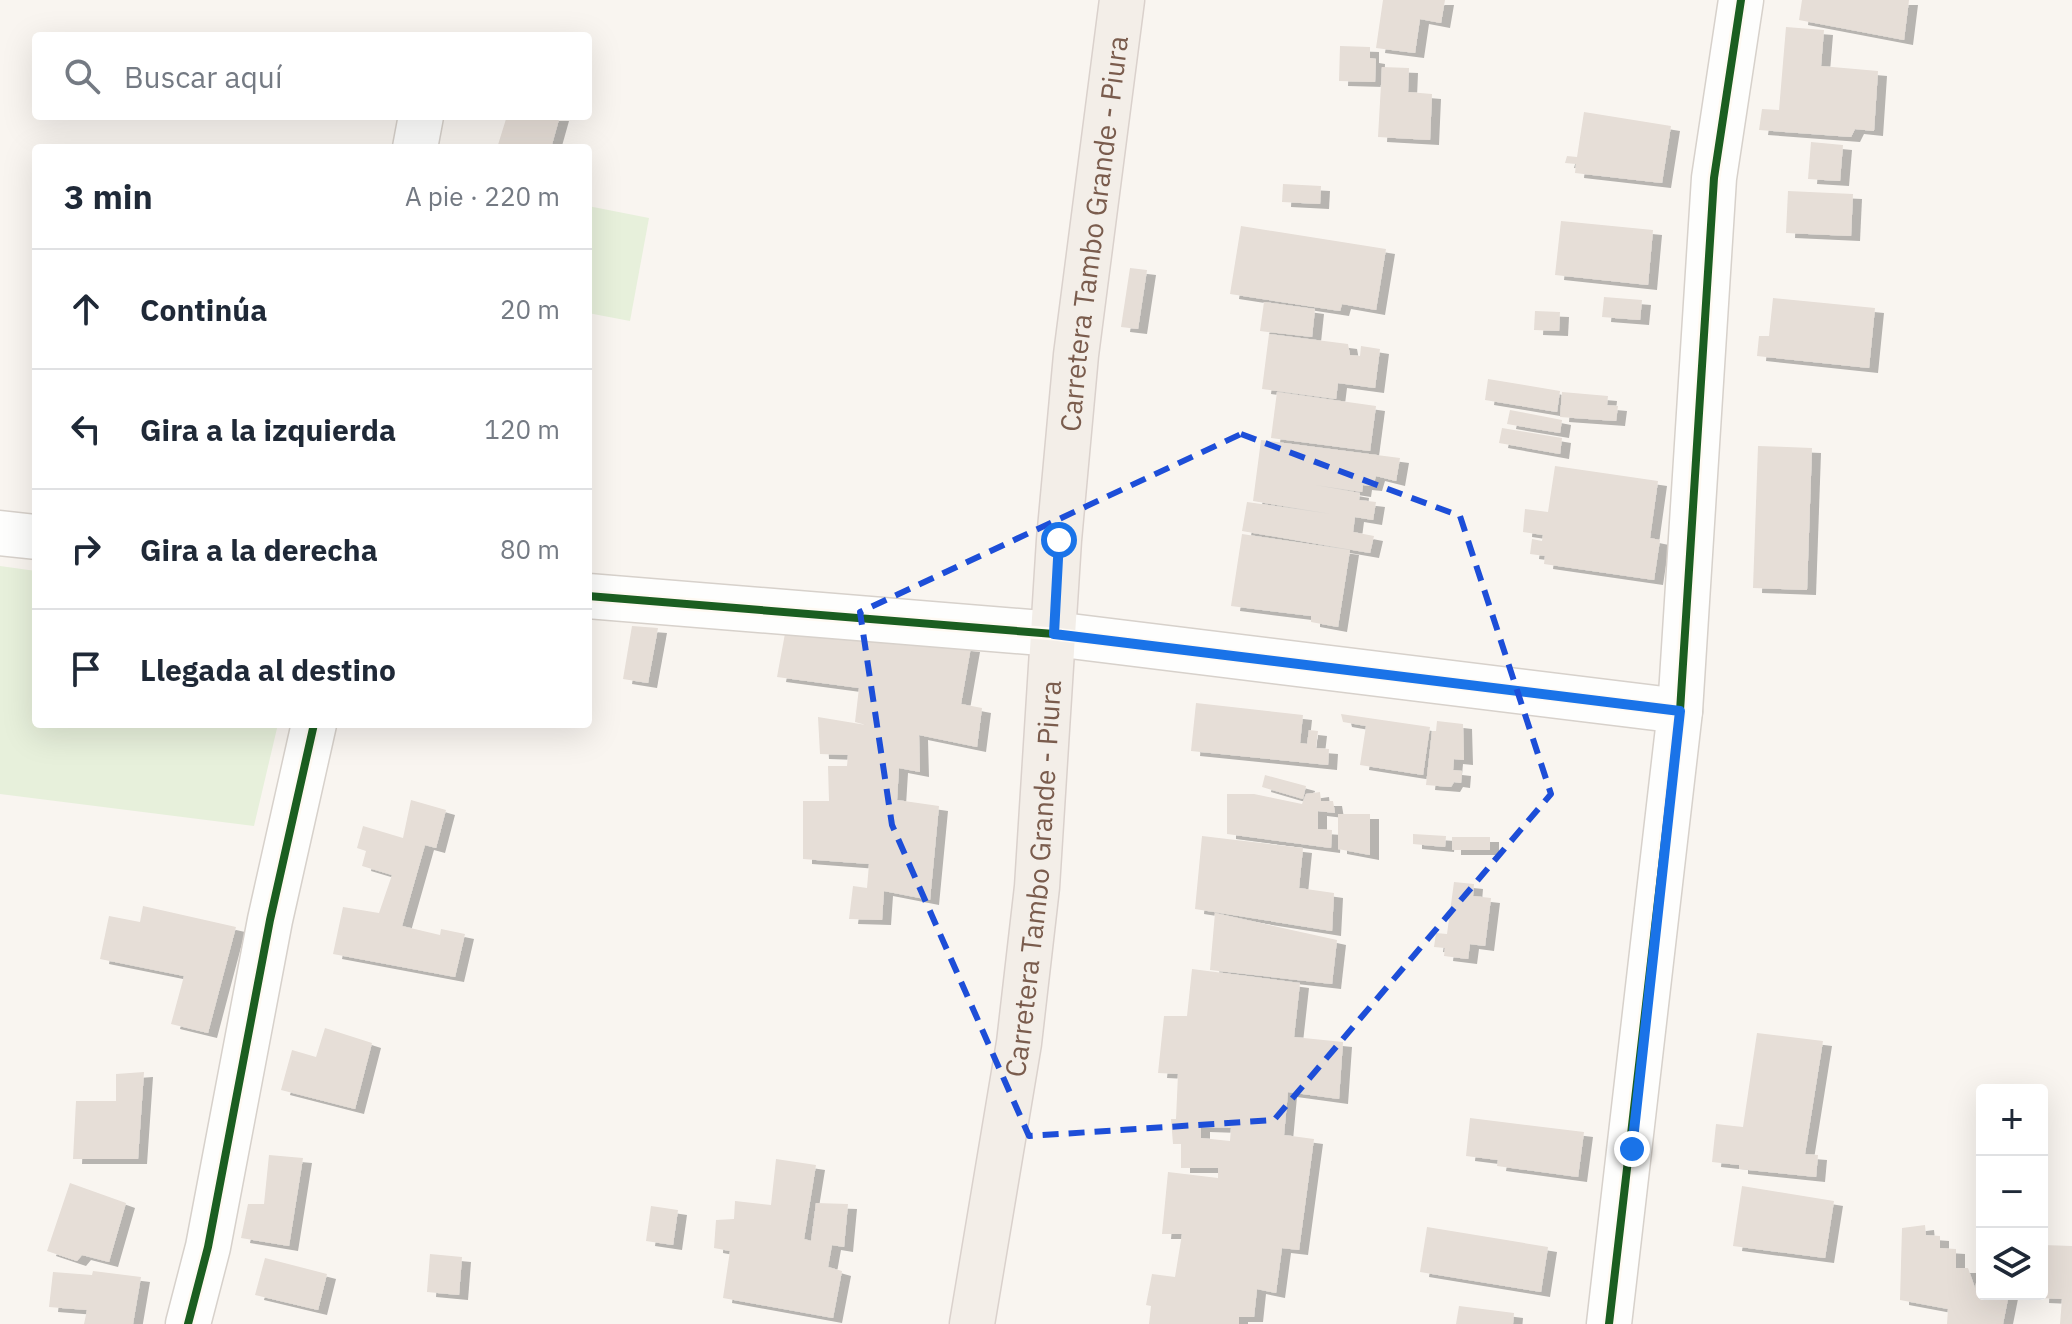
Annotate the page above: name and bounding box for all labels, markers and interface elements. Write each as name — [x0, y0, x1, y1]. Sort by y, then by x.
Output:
search box — [32, 32, 592, 120]
street label: Carretera Tambo Grande - Piura — [1051, 33, 1136, 433]
icon: search — [60, 54, 104, 98]
text: Buscar aquí — [124, 57, 282, 96]
text: 3 min — [64, 174, 153, 218]
text: A pie · 220 m — [405, 179, 560, 213]
icon: ahead — [64, 287, 108, 331]
text: Continúa — [140, 290, 267, 329]
text: 20 m — [500, 292, 560, 326]
icon: left — [64, 407, 108, 451]
text: Gira a la izquierda — [140, 410, 396, 449]
text: 120 m — [484, 412, 560, 446]
route start — [1041, 522, 1077, 558]
icon: right — [64, 527, 108, 571]
text: Gira a la derecha — [140, 530, 378, 569]
text: 80 m — [500, 532, 560, 566]
icon: arrive — [64, 647, 108, 691]
text: Llegada al destino — [140, 650, 396, 689]
street label: Carretera Tambo Grande - Piura — [995, 679, 1069, 1080]
map controls — [1976, 1084, 2048, 1300]
button: + — [1976, 1084, 2048, 1156]
route end — [1614, 1131, 1650, 1167]
button: − — [1976, 1156, 2048, 1228]
button: layers — [1976, 1228, 2048, 1300]

